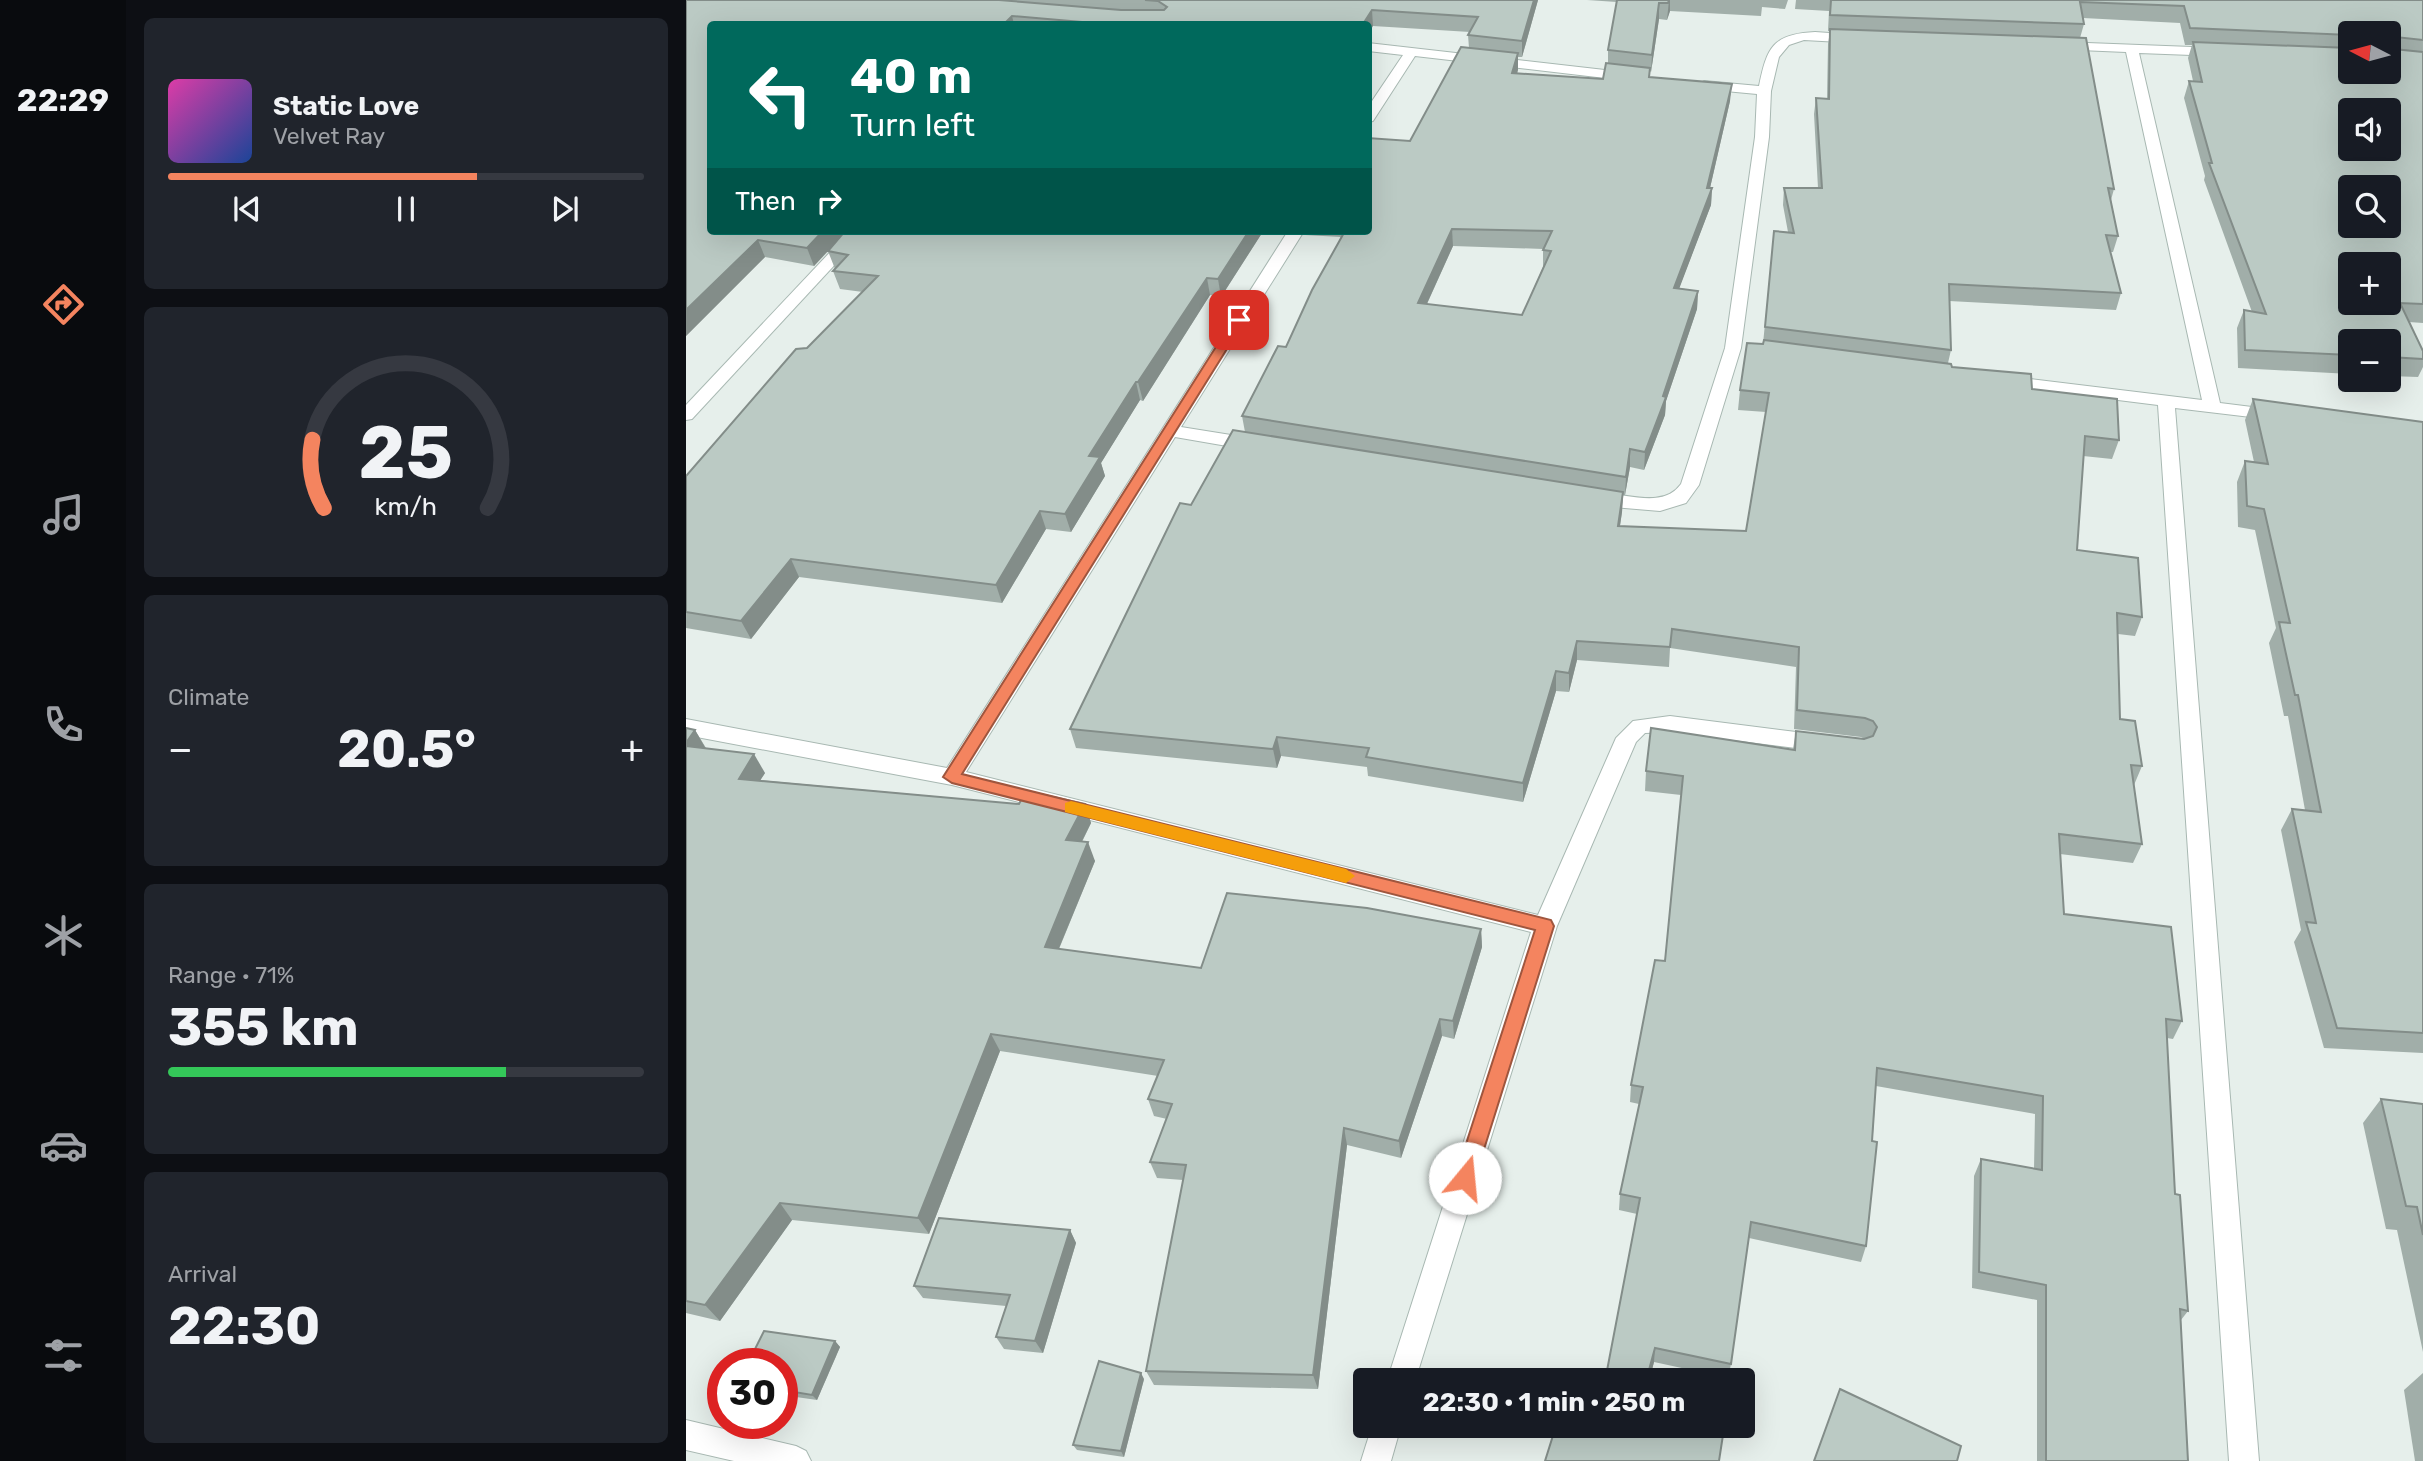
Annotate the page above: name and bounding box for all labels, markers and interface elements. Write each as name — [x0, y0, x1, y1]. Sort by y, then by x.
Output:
north arrow — [2338, 21, 2401, 84]
map controls — [2338, 21, 2401, 392]
text: 40 m — [850, 47, 972, 105]
icon: left — [735, 49, 826, 140]
text: 22:29 — [17, 81, 109, 119]
text: Static Love — [273, 91, 419, 122]
button: sound — [2338, 98, 2401, 161]
text: Turn left — [850, 106, 975, 144]
text: Velvet Ray — [273, 122, 385, 150]
button: search — [2338, 175, 2401, 238]
icon: right — [810, 182, 848, 220]
text: Then — [735, 186, 796, 217]
icon: previous — [228, 190, 266, 228]
icon: pause — [387, 190, 425, 228]
icon: next — [546, 190, 584, 228]
button: + — [2338, 252, 2401, 315]
icon: directions — [39, 280, 88, 329]
pin — [1209, 290, 1269, 350]
icon: arrive — [1220, 301, 1258, 339]
button: − — [2338, 329, 2401, 392]
text: 25 — [359, 410, 453, 496]
icon: music — [39, 490, 88, 539]
text: km/h — [375, 492, 437, 521]
text: Climate — [168, 683, 249, 711]
icon: phone — [39, 700, 88, 749]
text: 20.5° — [337, 718, 476, 780]
text: − — [168, 726, 193, 772]
text: + — [620, 726, 644, 772]
icon: climate — [39, 911, 88, 960]
text: Range · 71% — [168, 961, 294, 989]
text: 355 km — [168, 996, 359, 1058]
icon: car — [39, 1121, 88, 1170]
position arrow — [1428, 1141, 1502, 1215]
text: Arrival — [168, 1260, 237, 1288]
text: 22:30 — [168, 1295, 320, 1357]
icon: filters — [39, 1331, 88, 1380]
speed limit sign: 30 — [707, 1348, 798, 1439]
text: 22:30 · 1 min · 250 m — [1423, 1387, 1685, 1418]

